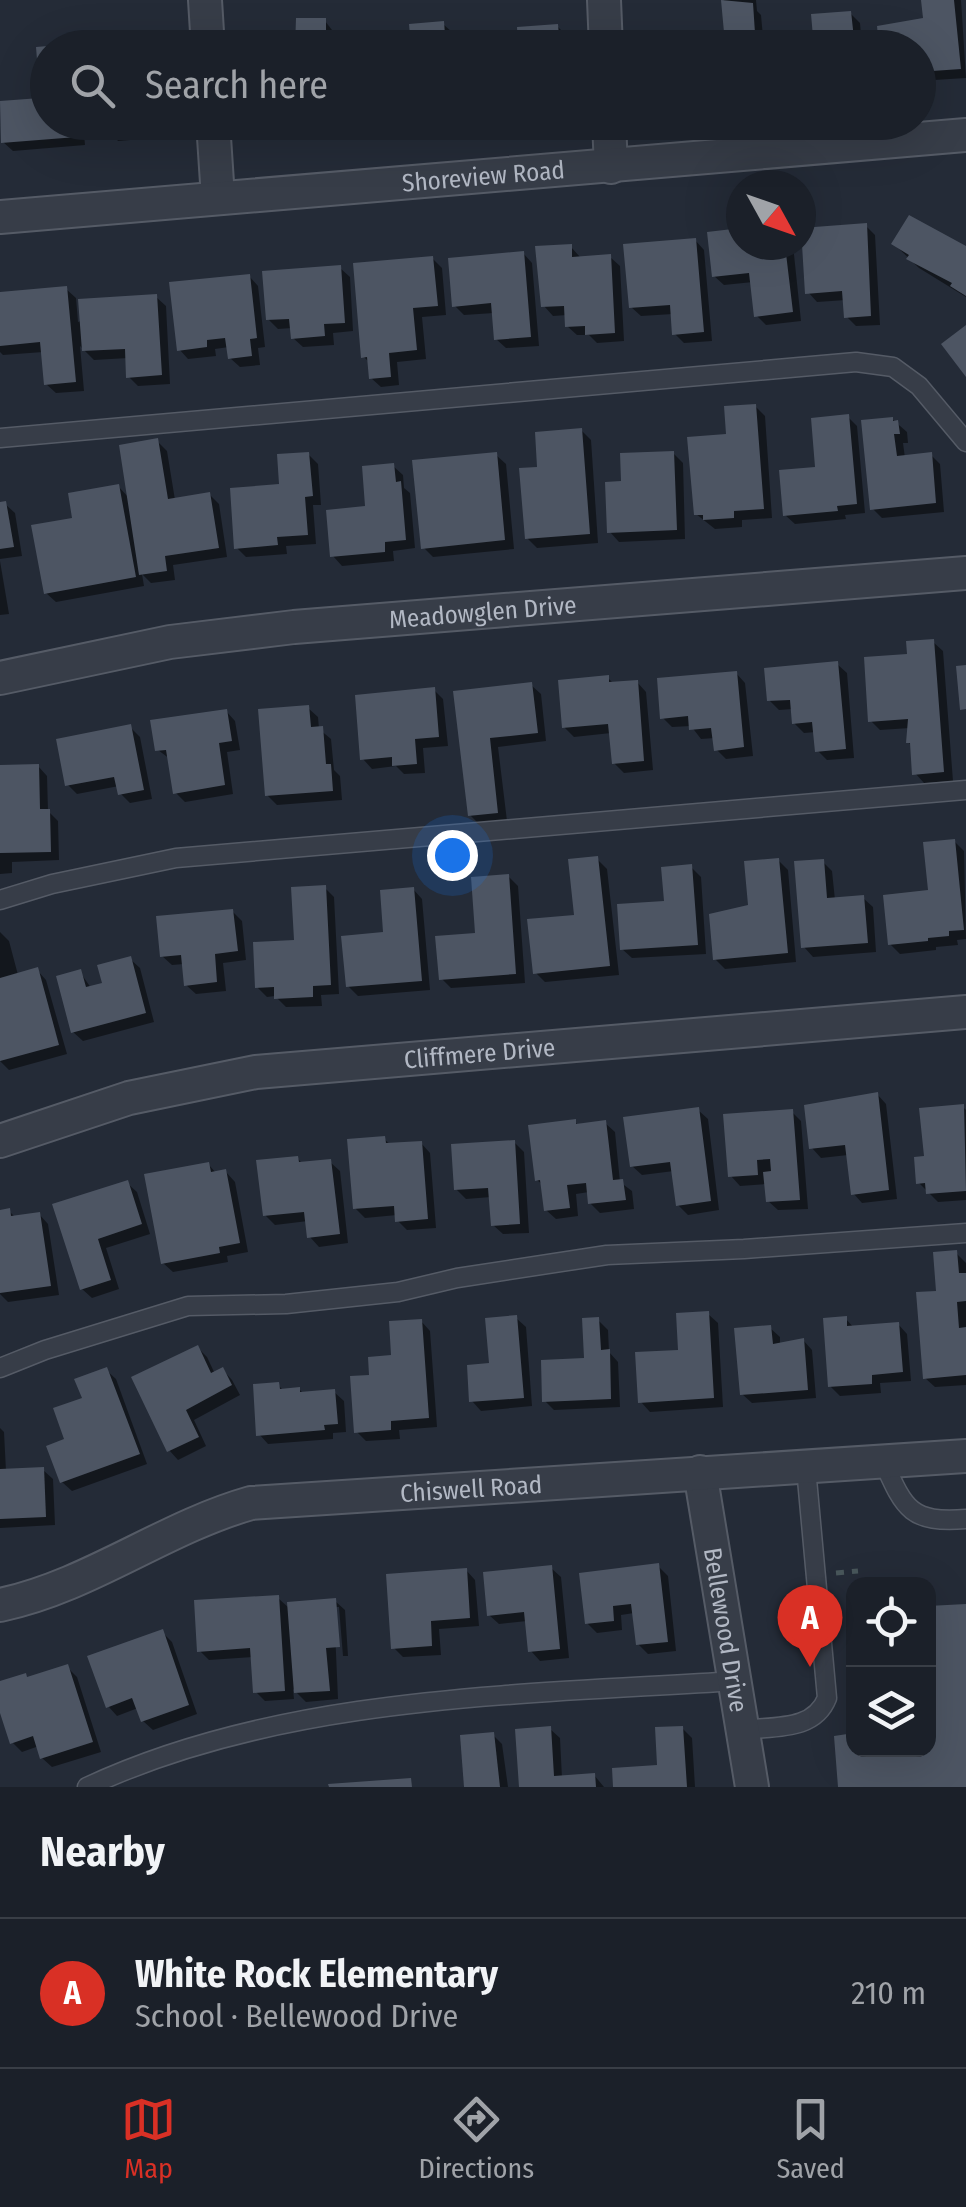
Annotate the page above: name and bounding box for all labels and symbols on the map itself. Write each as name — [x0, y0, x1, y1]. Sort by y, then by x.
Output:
street label: Shoreview Road — [401, 155, 566, 199]
north arrow — [726, 170, 816, 260]
street label: Meadowglen Drive — [388, 590, 578, 635]
your location — [427, 830, 478, 881]
street label: Cliffmere Drive — [403, 1033, 556, 1075]
street label: Chiswell Road — [399, 1470, 543, 1509]
street label: Bellewood Drive — [697, 1545, 753, 1715]
pin: A — [778, 1584, 842, 1667]

